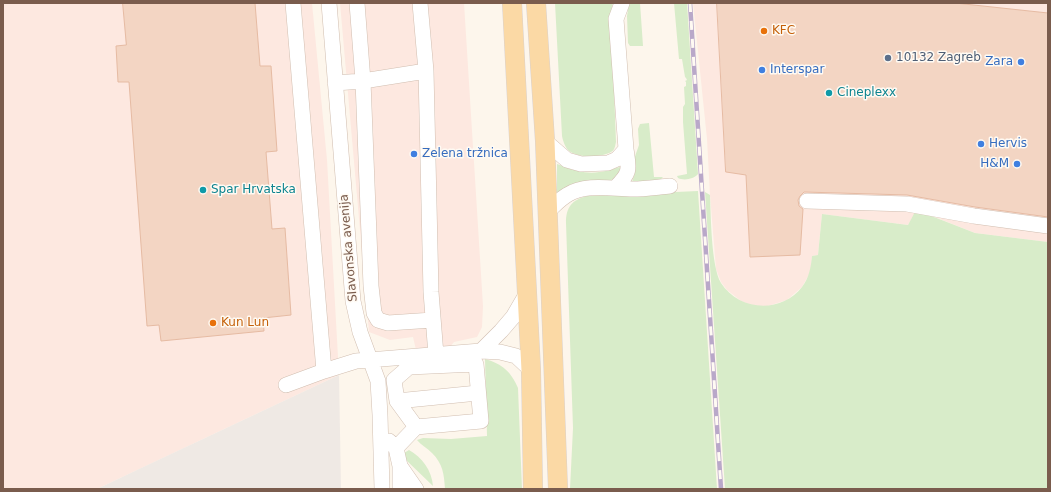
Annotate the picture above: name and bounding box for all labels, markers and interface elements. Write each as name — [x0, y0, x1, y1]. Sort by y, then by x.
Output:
place label: KFC — [772, 24, 795, 38]
marker: KFC — [759, 26, 769, 36]
place label: 10132 Zagreb — [896, 51, 981, 65]
marker: 10132 Zagreb — [883, 53, 893, 63]
place label: Zara — [985, 55, 1013, 69]
marker: Zara — [1016, 57, 1026, 67]
place label: Interspar — [770, 63, 824, 77]
marker: Interspar — [757, 65, 767, 75]
place label: Cineplexx — [837, 86, 896, 100]
marker: Cineplexx — [824, 88, 834, 98]
place label: Hervis — [989, 137, 1027, 151]
marker: Hervis — [976, 139, 986, 149]
place label: Zelena tržnica — [422, 147, 508, 161]
marker: Zelena tržnica — [409, 149, 419, 159]
place label: H&M — [980, 157, 1009, 171]
marker: H&M — [1012, 159, 1022, 169]
place label: Spar Hrvatska — [211, 183, 296, 197]
marker: Spar Hrvatska — [198, 185, 208, 195]
street label: Slavonska avenija — [337, 194, 361, 302]
place label: Kun Lun — [221, 316, 269, 330]
marker: Kun Lun — [208, 318, 218, 328]

